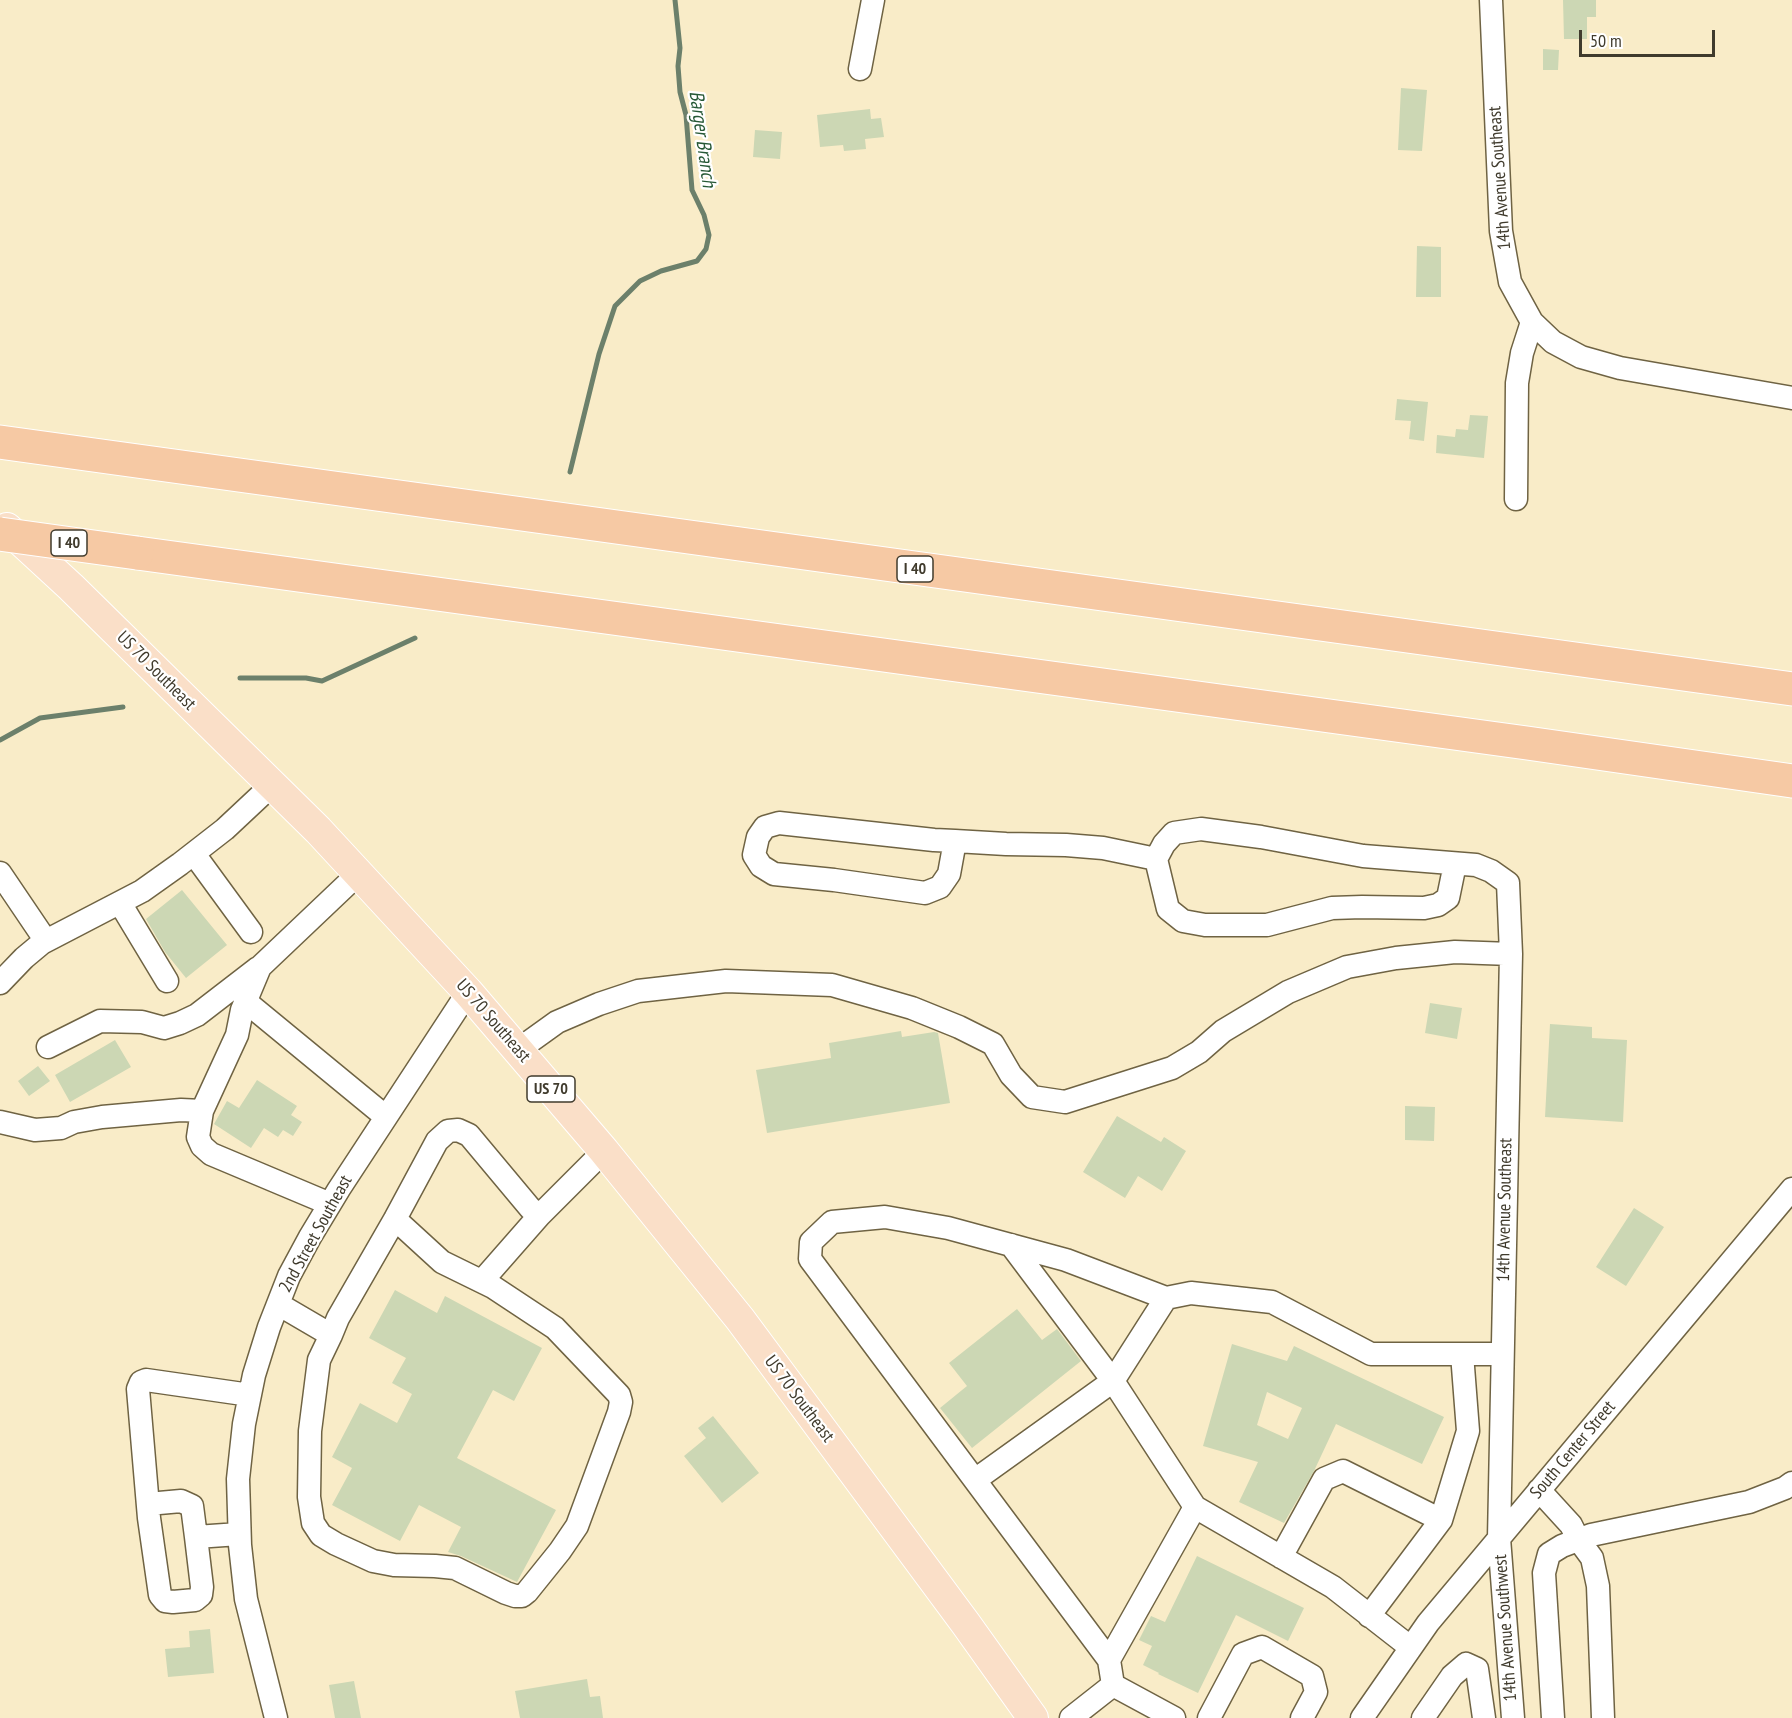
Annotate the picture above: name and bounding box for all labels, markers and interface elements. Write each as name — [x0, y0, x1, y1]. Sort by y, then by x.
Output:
scale bar — [1582, 18, 1718, 56]
text: 50 m — [1590, 29, 1622, 52]
water label: Barger Branch — [683, 89, 721, 189]
street label: 14th Avenue Southeast — [1484, 105, 1516, 251]
road number: I 40 — [51, 530, 87, 556]
road number: I 40 — [897, 556, 933, 582]
street label: US 70 Southeast — [112, 627, 200, 715]
street label: US 70 Southeast — [451, 975, 535, 1067]
road number: US 70 — [527, 1076, 575, 1102]
street label: 14th Avenue Southeast — [1493, 1138, 1517, 1282]
street label: 2nd Street Southeast — [275, 1172, 357, 1296]
street label: US 70 Southeast — [759, 1351, 839, 1447]
street label: South Center Street — [1526, 1397, 1620, 1503]
street label: 14th Avenue Southwest — [1490, 1554, 1522, 1702]

